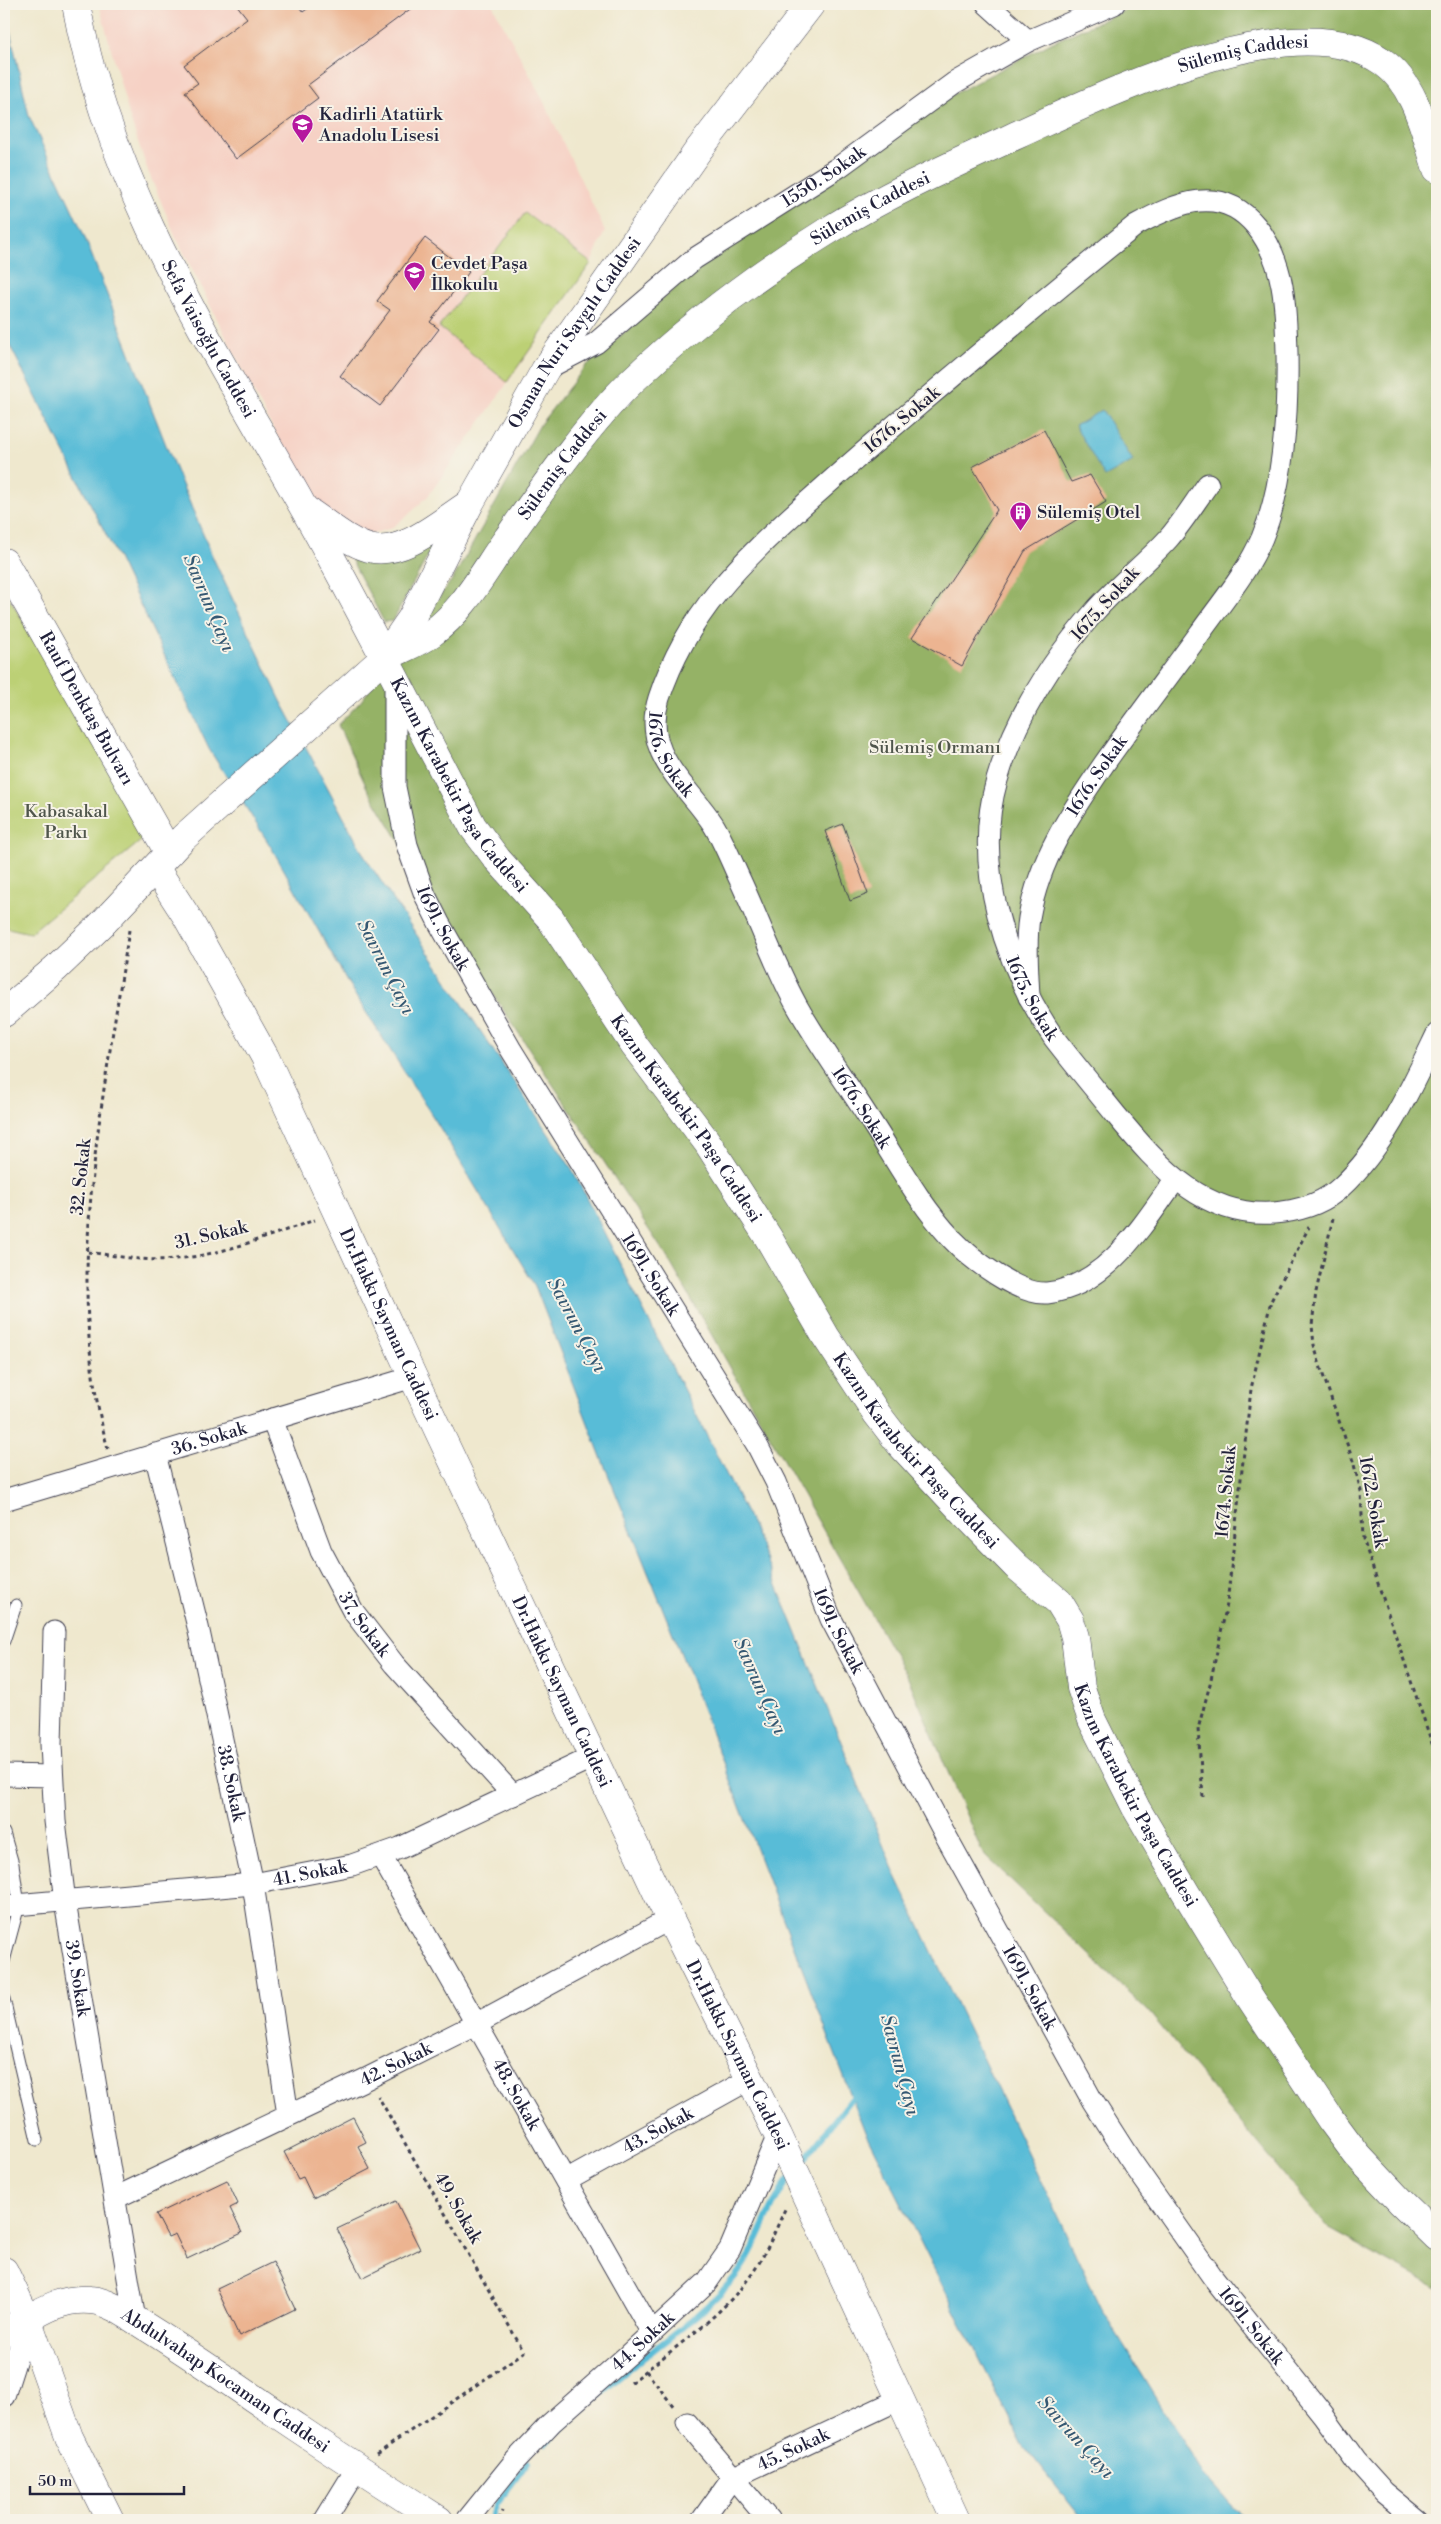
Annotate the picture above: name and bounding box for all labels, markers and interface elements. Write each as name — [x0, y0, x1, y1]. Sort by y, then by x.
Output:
street label: Sülemiş Caddesi — [1175, 30, 1309, 78]
place label: Kadirli Atatürk Anadolu Lisesi — [318, 103, 444, 147]
school or university icon: Kadirli Atatürk Anadolu Lisesi — [291, 112, 315, 143]
street label: 1550. Sokak — [777, 139, 871, 212]
street label: Sülemiş Caddesi — [806, 166, 934, 250]
street label: Osman Nuri Saygılı Caddesi — [503, 232, 646, 433]
place label: Cevdet Paşa İlkokulu — [431, 252, 529, 296]
street label: Sefa Vaisoğlu Caddesi — [156, 256, 261, 422]
school or university icon: Cevdet Paşa İlkokulu — [403, 261, 427, 292]
street label: 1676. Sokak — [859, 380, 946, 459]
street label: Sülemiş Caddesi — [513, 404, 612, 524]
building icon: Sülemiş Otel — [1009, 500, 1033, 531]
place label: Sülemiş Otel — [1037, 501, 1141, 524]
water label: Savrun Çayı — [178, 551, 240, 656]
street label: 1675. Sokak — [1066, 561, 1146, 646]
street label: Rauf Denktaş Bulvarı — [34, 627, 140, 789]
street label: Kazım Karabekir Paşa Caddesi — [385, 673, 533, 898]
street label: 1676. Sokak — [643, 710, 700, 803]
street label: 1676. Sokak — [1061, 729, 1133, 821]
park label: Sülemiş Ormanı — [869, 736, 1001, 759]
park label: Kabasakal Parkı — [24, 800, 109, 844]
street label: 1691. Sokak — [411, 883, 476, 976]
water label: Savrun Çayı — [352, 915, 420, 1019]
street label: 1675. Sokak — [1001, 952, 1065, 1046]
street label: Kazım Karabekir Paşa Caddesi — [605, 1010, 767, 1227]
street label: 1676. Sokak — [827, 1062, 897, 1154]
street label: 32. Sokak — [66, 1136, 97, 1216]
street label: 31. Sokak — [172, 1215, 251, 1255]
street label: Dr.Hakkı Sayman Caddesi — [334, 1225, 443, 1424]
street label: 1691. Sokak — [616, 1229, 686, 1321]
water label: Savrun Çayı — [542, 1274, 612, 1377]
street label: Kazım Karabekir Paşa Caddesi — [828, 1348, 1004, 1554]
street label: 36. Sokak — [168, 1416, 251, 1461]
street label: 1674. Sokak — [1211, 1443, 1242, 1539]
street label: 1672. Sokak — [1354, 1454, 1393, 1551]
street label: 1691. Sokak — [808, 1584, 870, 1679]
street label: 37. Sokak — [333, 1588, 397, 1663]
street label: Dr.Hakkı Sayman Caddesi — [507, 1592, 617, 1791]
water label: Savrun Çayı — [728, 1634, 792, 1738]
street label: Kazım Karabekir Paşa Caddesi — [1069, 1681, 1203, 1911]
street label: 38. Sokak — [212, 1743, 251, 1825]
street label: 41. Sokak — [271, 1854, 351, 1891]
street label: 39. Sokak — [60, 1938, 96, 2020]
street label: 1691. Sokak — [997, 1941, 1063, 2035]
street label: Dr.Hakkı Sayman Caddesi — [681, 1956, 795, 2154]
water label: Savrun Çayı — [875, 2012, 925, 2118]
street label: 42. Sokak — [356, 2036, 437, 2092]
street label: 48. Sokak — [487, 2054, 547, 2135]
street label: 43. Sokak — [618, 2100, 699, 2159]
street label: 49. Sokak — [428, 2168, 488, 2249]
street label: 1691. Sokak — [1214, 2282, 1291, 2370]
street label: Abdulvahap Kocaman Caddesi — [116, 2302, 334, 2458]
street label: 44. Sokak — [606, 2305, 680, 2376]
water label: Savrun Çayı — [1032, 2390, 1120, 2484]
street label: 45. Sokak — [753, 2422, 834, 2476]
scale bar — [30, 2464, 184, 2496]
text: 50 m — [38, 2472, 72, 2491]

